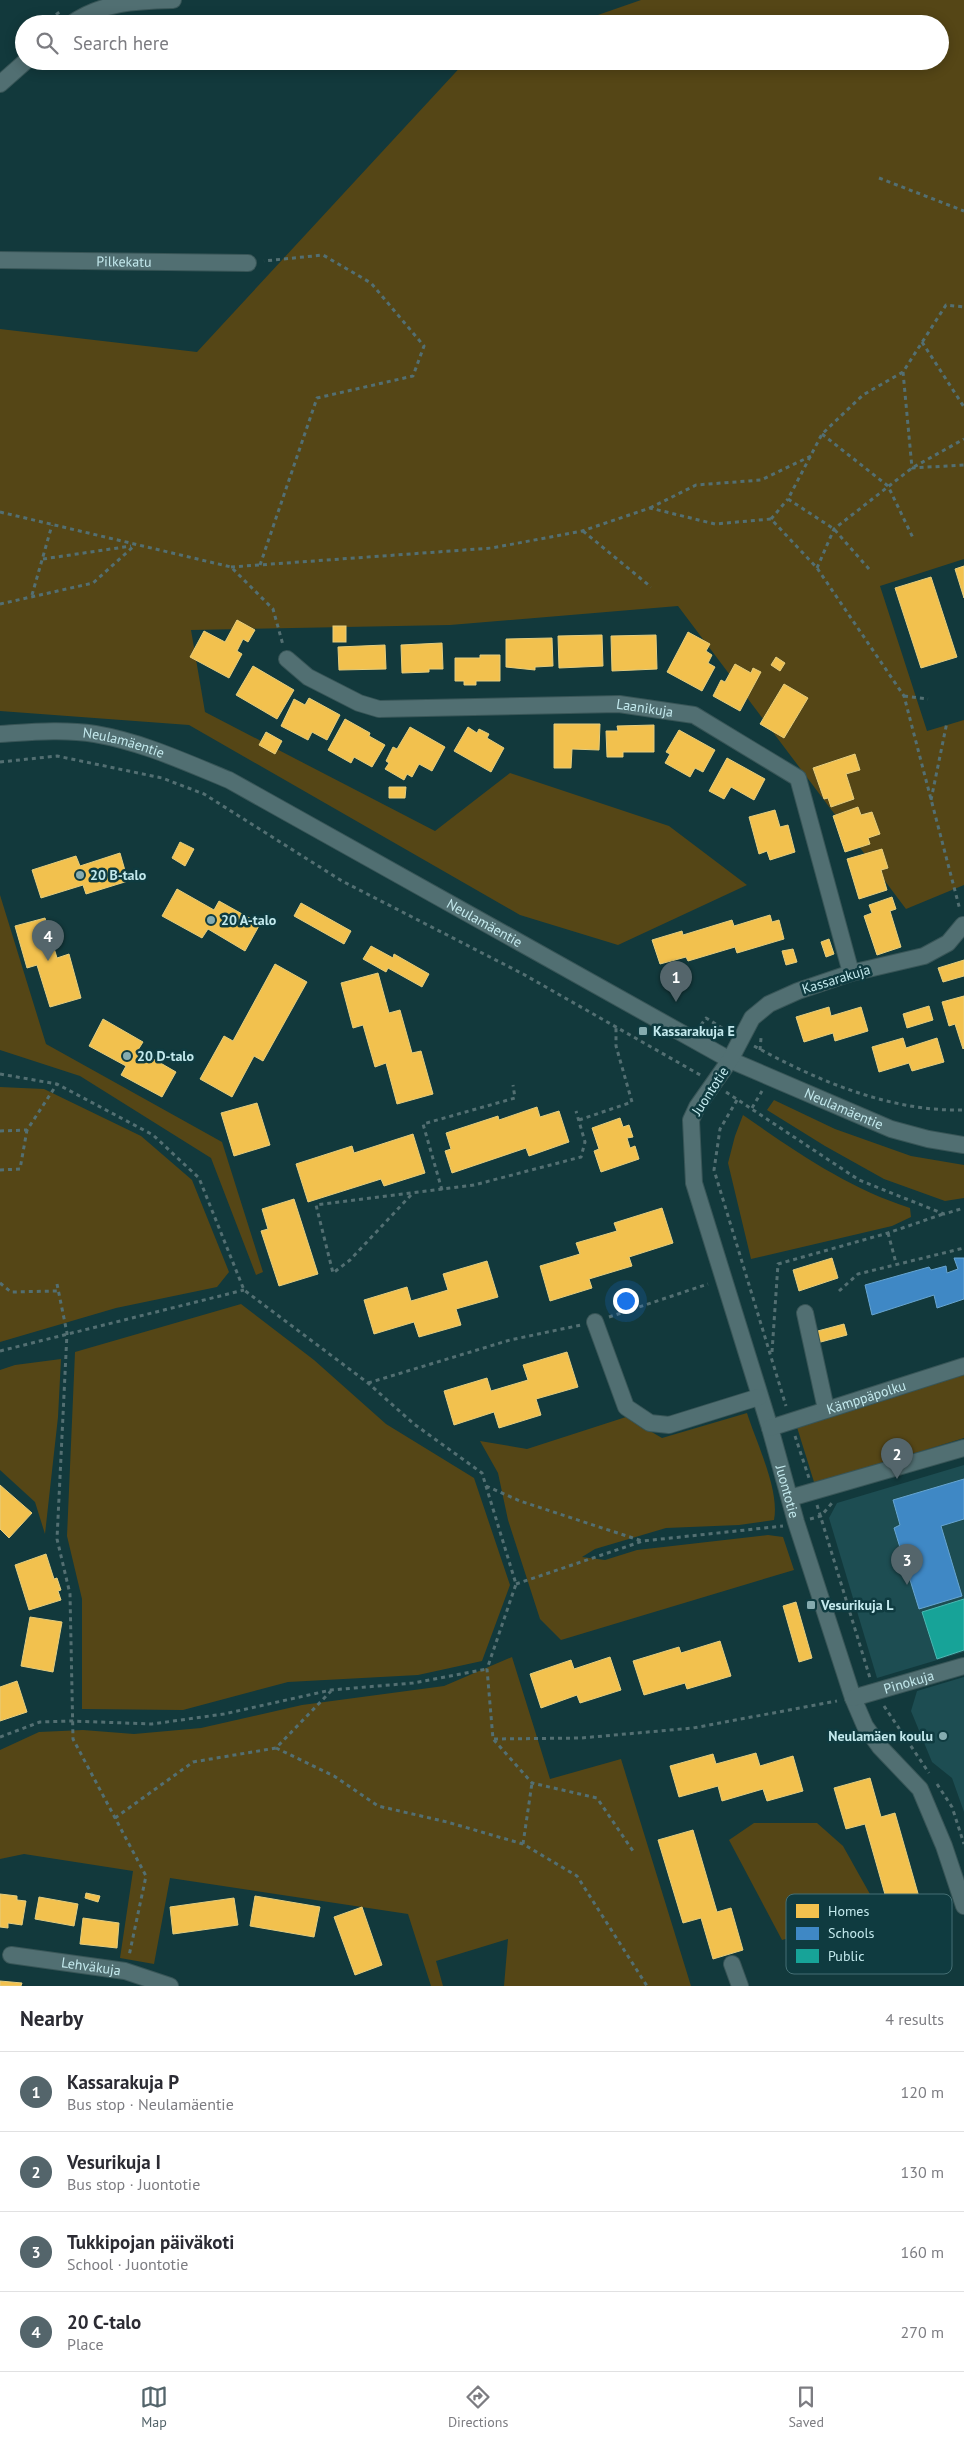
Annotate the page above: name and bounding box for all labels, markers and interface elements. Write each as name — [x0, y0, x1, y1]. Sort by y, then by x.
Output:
search box — [15, 15, 949, 70]
icon: search — [33, 29, 61, 57]
text: Search here — [73, 31, 169, 55]
street label: Pilkekatu — [96, 252, 152, 271]
street label: Laanikuja — [615, 695, 675, 721]
street label: Neulamäentie — [82, 723, 167, 762]
place label: 20 B-talo — [90, 866, 147, 884]
marker: 20 B-talo — [74, 869, 86, 881]
street label: Neulamäentie — [444, 895, 526, 951]
place label: 20 A-talo — [221, 911, 277, 929]
marker: 20 A-talo — [205, 914, 217, 926]
pin: 4 — [32, 920, 64, 961]
street label: Kassarakuja — [800, 960, 872, 998]
pin: 1 — [660, 961, 692, 1002]
place label: Kassarakuja E — [653, 1022, 735, 1040]
marker: Kassarakuja E — [637, 1025, 649, 1037]
place label: 20 D-talo — [137, 1047, 194, 1065]
marker: 20 D-talo — [121, 1050, 133, 1062]
street label: Juontotie — [687, 1063, 732, 1120]
street label: Neulamäentie — [802, 1084, 886, 1134]
your location — [613, 1288, 639, 1314]
street label: Kämppäpolku — [824, 1376, 908, 1418]
pin: 2 — [881, 1438, 913, 1479]
street label: Juontotie — [771, 1462, 803, 1520]
pin: 3 — [891, 1544, 923, 1585]
place label: Vesurikuja L — [820, 1596, 894, 1614]
marker: Vesurikuja L — [805, 1599, 817, 1611]
street label: Pinokuja — [881, 1666, 936, 1698]
place label: Neulamäen koulu — [828, 1727, 933, 1745]
marker: Neulamäen koulu — [937, 1730, 949, 1742]
legend — [786, 1894, 952, 1974]
text: Homes — [828, 1902, 869, 1920]
text: Schools — [828, 1924, 875, 1942]
text: Public — [828, 1947, 865, 1965]
street label: Lehväkuja — [60, 1953, 122, 1979]
text: Nearby — [20, 2005, 83, 2032]
text: 4 results — [885, 2009, 944, 2029]
text: Kassarakuja P — [67, 2070, 179, 2094]
text: 1 — [31, 2082, 41, 2102]
text: 120 m — [901, 2082, 944, 2102]
text: Bus stop · Neulamäentie — [67, 2094, 234, 2114]
text: Vesurikuja I — [67, 2150, 161, 2174]
text: 2 — [31, 2162, 41, 2182]
text: 130 m — [901, 2162, 944, 2182]
text: Bus stop · Juontotie — [67, 2174, 200, 2194]
text: Tukkipojan päiväkoti — [67, 2230, 234, 2254]
text: 3 — [31, 2242, 41, 2262]
text: 160 m — [901, 2242, 944, 2262]
text: School · Juontotie — [67, 2254, 188, 2274]
text: 20 C-talo — [67, 2310, 141, 2334]
text: 4 — [31, 2322, 41, 2342]
text: 270 m — [901, 2322, 944, 2342]
text: Place — [67, 2334, 104, 2354]
tab: Map — [140, 2383, 168, 2431]
tab: Directions — [448, 2383, 508, 2431]
tab: Saved — [788, 2383, 824, 2431]

